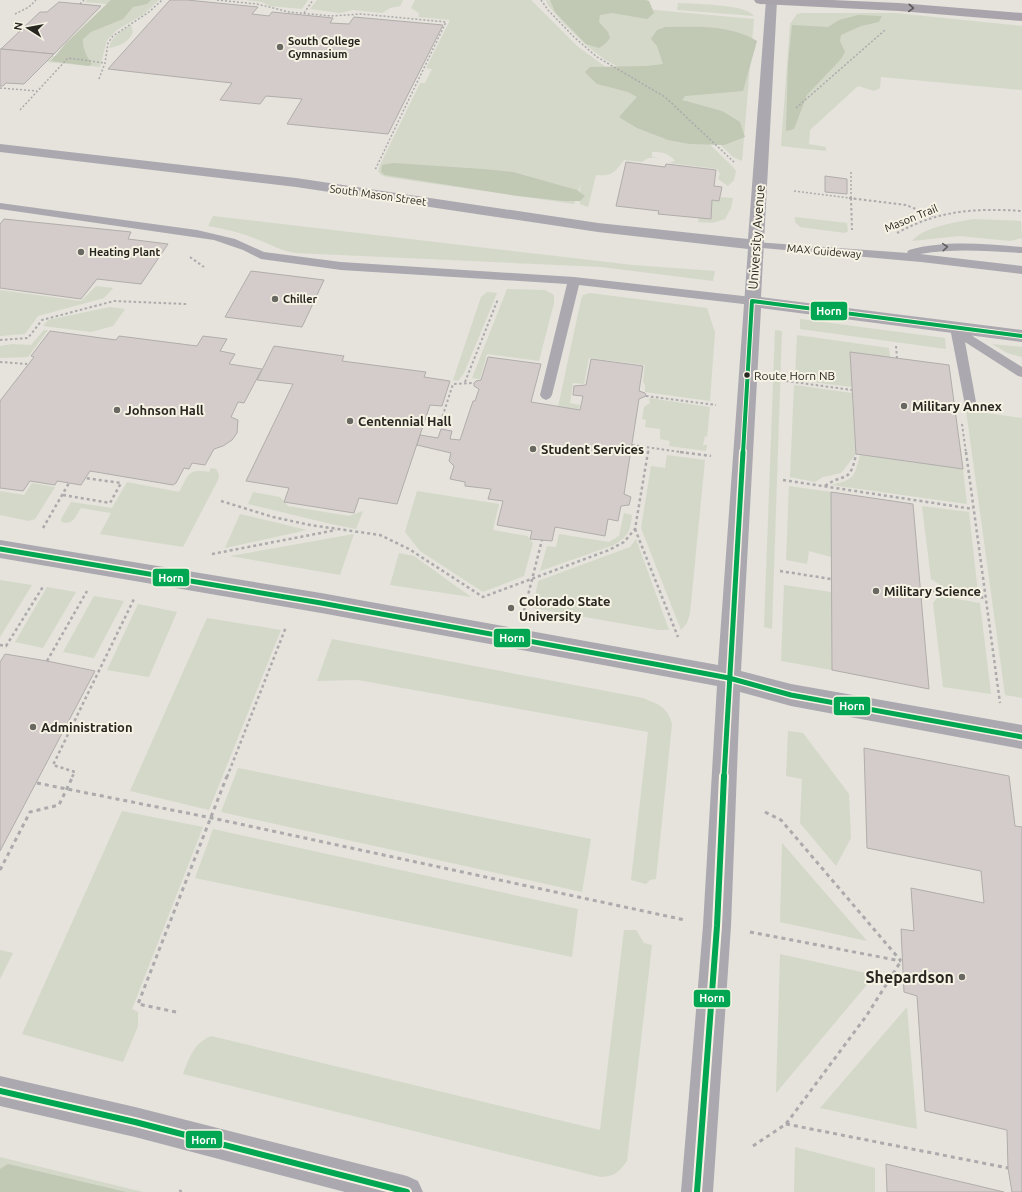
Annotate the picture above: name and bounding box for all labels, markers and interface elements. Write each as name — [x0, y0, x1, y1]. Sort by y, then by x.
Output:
one-way arrow — [908, 4, 914, 13]
north arrow — [8, 8, 48, 48]
text: N — [12, 21, 25, 31]
place label: South College Gymnasium — [288, 35, 360, 60]
marker: South College Gymnasium — [275, 42, 285, 52]
street label: South Mason Street — [329, 182, 428, 208]
street label: University Avenue — [745, 184, 767, 290]
street label: Mason Trail — [883, 202, 939, 234]
street label: MAX Guideway — [786, 242, 862, 260]
one-way arrow — [942, 243, 948, 252]
place label: Heating Plant — [89, 246, 160, 258]
marker: Heating Plant — [76, 247, 86, 257]
place label: Chiller — [283, 293, 318, 305]
marker: Chiller — [270, 294, 280, 304]
line badge: Horn — [810, 301, 848, 321]
text: Horn — [816, 305, 842, 317]
place label: Route Horn NB — [754, 369, 835, 382]
marker: Route Horn NB — [742, 370, 752, 380]
place label: Military Annex — [912, 399, 1002, 413]
marker: Military Annex — [899, 401, 909, 411]
place label: Johnson Hall — [125, 403, 204, 417]
marker: Johnson Hall — [112, 405, 122, 415]
place label: Centennial Hall — [358, 414, 451, 428]
marker: Centennial Hall — [345, 416, 355, 426]
place label: Student Services — [541, 442, 644, 456]
marker: Student Services — [528, 444, 538, 454]
line badge: Horn — [152, 568, 190, 587]
text: Horn — [158, 572, 184, 584]
place label: Military Science — [884, 584, 981, 598]
marker: Military Science — [871, 586, 881, 596]
place label: Colorado State University — [519, 594, 611, 623]
marker: Colorado State University — [506, 603, 516, 613]
line badge: Horn — [493, 628, 531, 648]
text: Horn — [499, 632, 525, 644]
line badge: Horn — [833, 696, 871, 716]
text: Horn — [839, 700, 865, 712]
place label: Administration — [41, 720, 133, 734]
marker: Administration — [28, 722, 38, 732]
place label: Shepardson — [865, 968, 954, 986]
marker: Shepardson — [957, 972, 967, 982]
line badge: Horn — [693, 989, 731, 1008]
text: Horn — [699, 992, 725, 1004]
line badge: Horn — [185, 1130, 223, 1149]
text: Horn — [191, 1134, 217, 1146]

